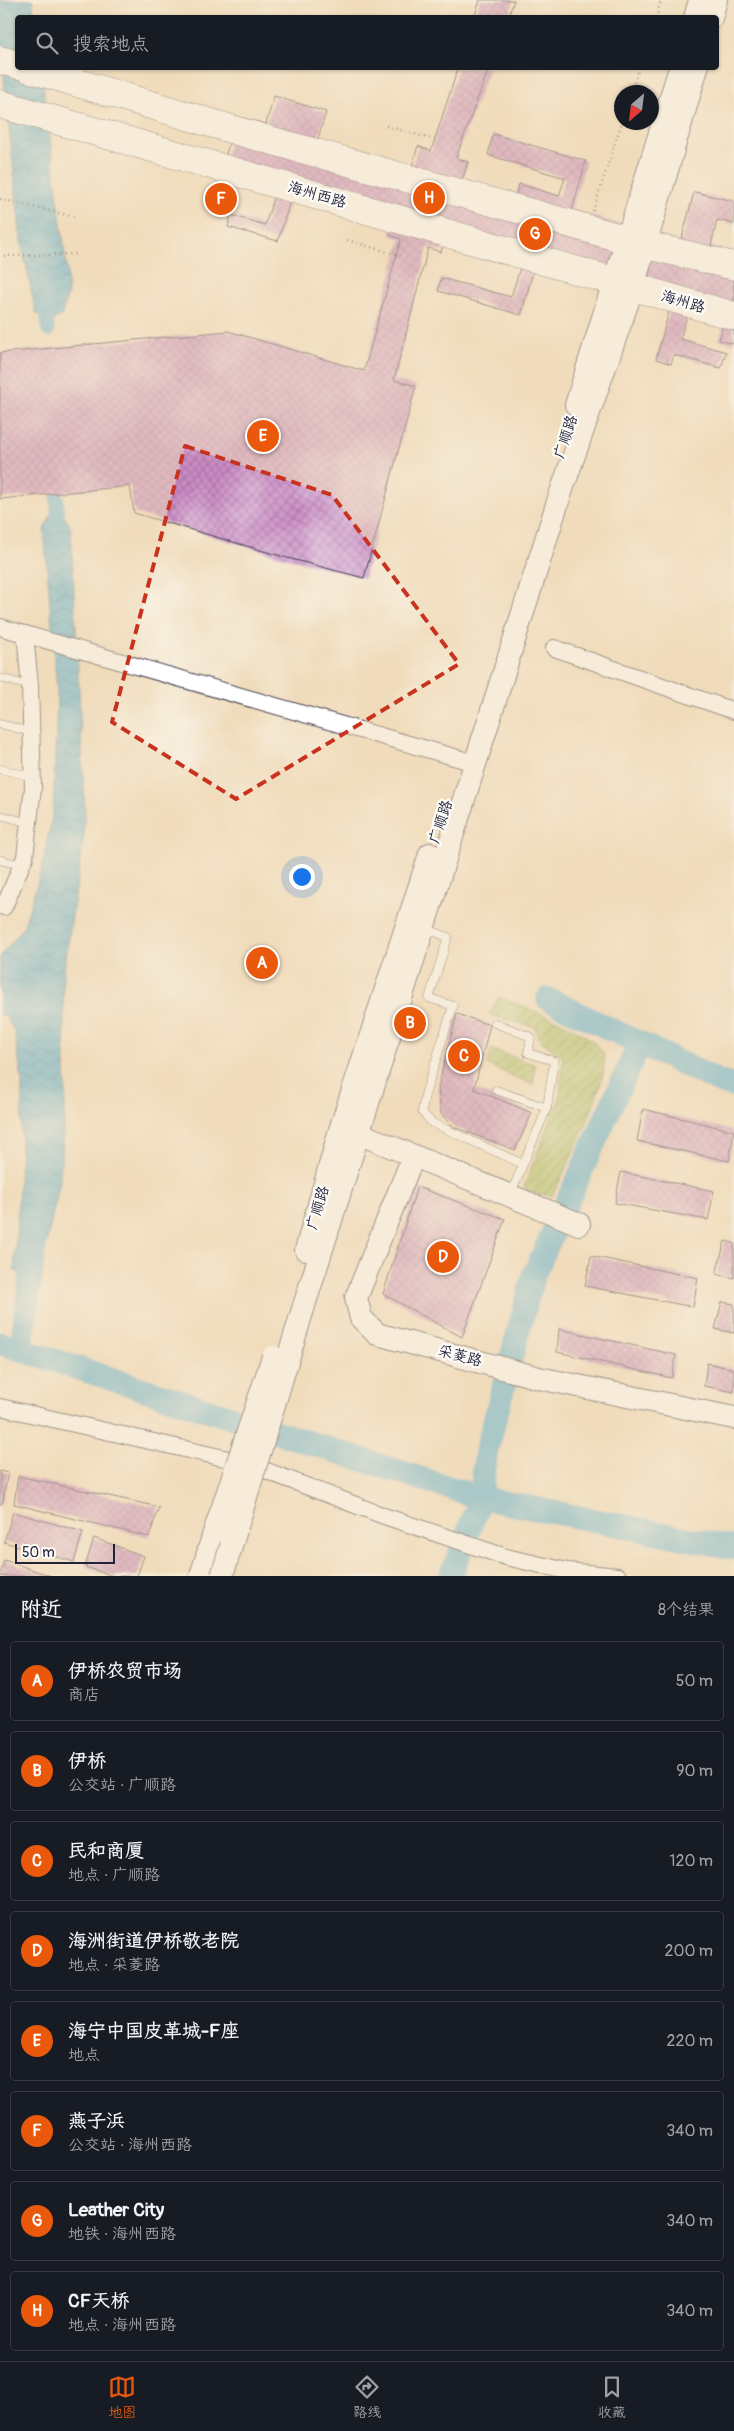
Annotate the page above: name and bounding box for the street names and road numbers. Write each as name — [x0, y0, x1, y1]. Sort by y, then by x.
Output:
street label: 海州西路 — [286, 178, 348, 212]
street label: 海州路 — [659, 287, 707, 317]
street label: 广顺路 — [550, 413, 582, 461]
street label: 广顺路 — [425, 798, 457, 846]
street label: 广顺路 — [303, 1184, 333, 1232]
street label: 采菱路 — [436, 1341, 484, 1371]

